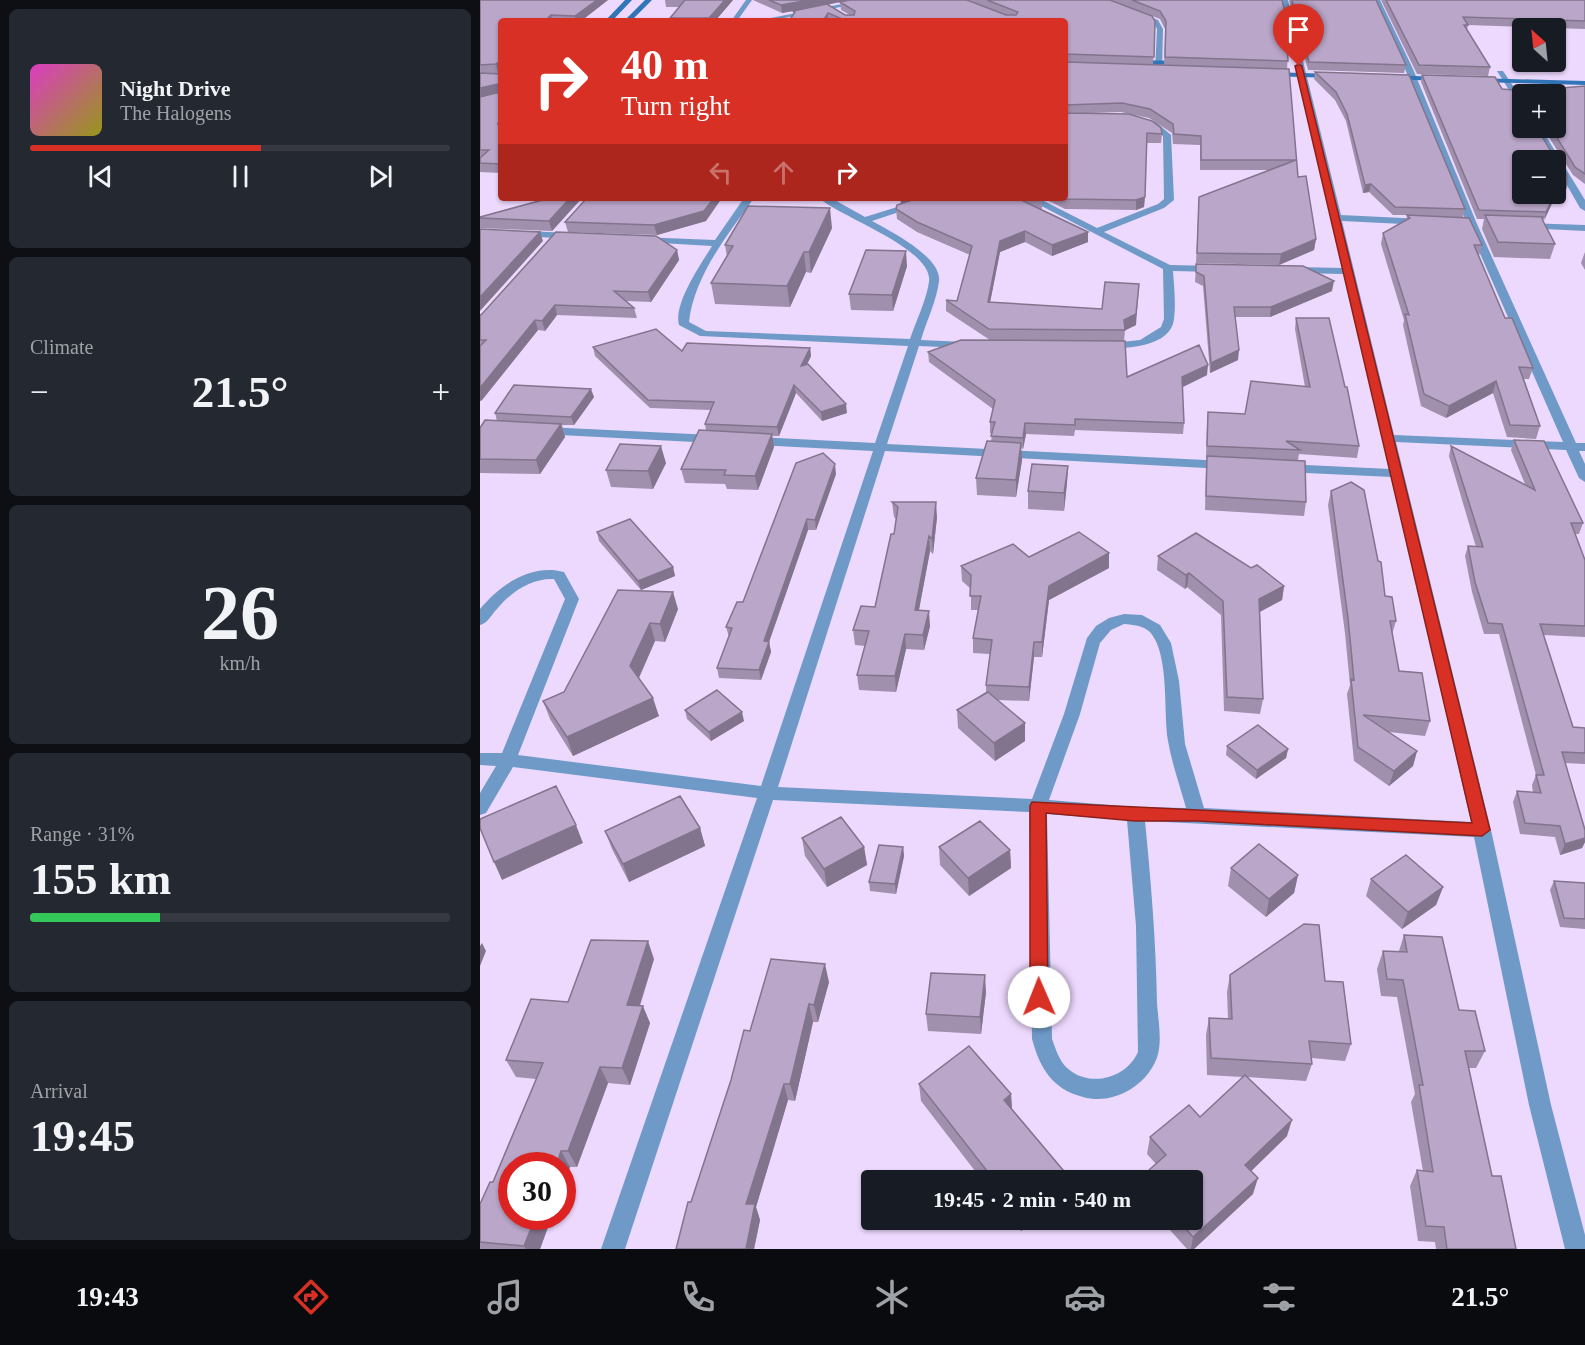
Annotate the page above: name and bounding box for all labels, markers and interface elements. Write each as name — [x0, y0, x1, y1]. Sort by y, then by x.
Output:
pin — [1273, 4, 1324, 66]
icon: arrive — [1282, 13, 1315, 46]
north arrow — [1512, 18, 1566, 72]
map controls — [1512, 18, 1566, 204]
icon: right — [522, 42, 600, 120]
text: 40 m — [621, 42, 709, 88]
text: Night Drive — [120, 76, 231, 101]
button: + — [1512, 84, 1566, 138]
text: Turn right — [621, 91, 730, 121]
text: The Halogens — [120, 102, 232, 124]
button: − — [1512, 150, 1566, 204]
icon: left — [704, 156, 737, 189]
icon: ahead — [767, 156, 800, 189]
icon: right — [830, 156, 863, 189]
icon: previous — [84, 160, 117, 193]
icon: pause — [224, 160, 257, 193]
icon: next — [364, 160, 397, 193]
text: Climate — [30, 336, 93, 358]
text: 21.5° — [192, 367, 288, 417]
text: − — [30, 374, 49, 410]
text: + — [431, 374, 450, 410]
text: 26 — [201, 569, 279, 656]
text: km/h — [219, 652, 261, 674]
text: Range · 31% — [30, 823, 134, 845]
text: 155 km — [30, 854, 171, 904]
position arrow — [1007, 965, 1071, 1029]
text: Arrival — [30, 1080, 88, 1102]
text: 19:45 — [30, 1111, 135, 1161]
speed limit sign: 30 — [498, 1152, 576, 1230]
text: 19:45 · 2 min · 540 m — [933, 1187, 1131, 1212]
icon: directions — [290, 1276, 332, 1318]
icon: music — [484, 1276, 526, 1318]
icon: phone — [677, 1276, 719, 1318]
icon: climate — [871, 1276, 913, 1318]
icon: car — [1064, 1276, 1106, 1318]
icon: filters — [1258, 1276, 1300, 1318]
text: 19:43 — [76, 1282, 139, 1312]
text: 21.5° — [1451, 1282, 1509, 1312]

